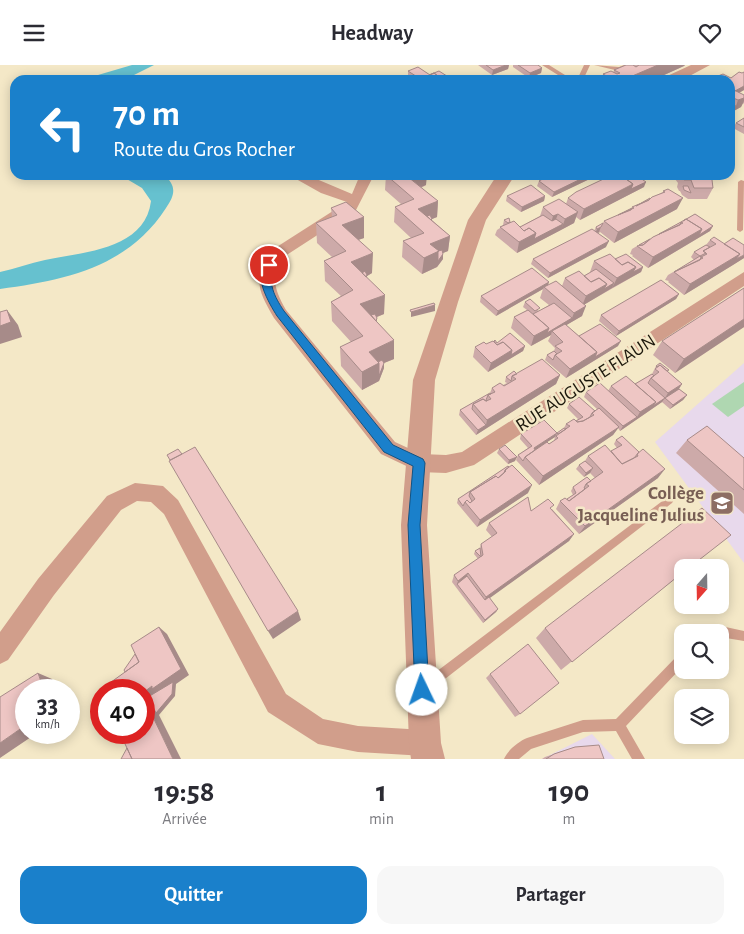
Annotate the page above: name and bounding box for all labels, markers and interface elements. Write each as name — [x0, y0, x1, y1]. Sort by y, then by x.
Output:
icon: menu — [20, 19, 48, 47]
icon: heart — [696, 19, 724, 47]
text: Headway — [331, 22, 413, 44]
icon: left — [30, 95, 95, 160]
text: 70 m — [113, 97, 180, 132]
text: Route du Gros Rocher — [113, 138, 295, 160]
pin — [248, 244, 290, 286]
icon: arrive — [255, 251, 283, 279]
street label: RUE AUGUSTE FLAUN — [513, 331, 659, 435]
place label: Collège Jacqueline Julius — [578, 484, 704, 525]
school or university icon: Collège Jacqueline Julius — [709, 490, 735, 516]
north arrow — [674, 559, 729, 614]
map controls — [674, 559, 729, 744]
button: search — [674, 624, 729, 679]
position arrow — [395, 663, 447, 715]
speed limit sign: 40 — [90, 679, 155, 744]
button: layers — [674, 689, 729, 744]
text: 33 — [37, 693, 58, 718]
text: km/h — [35, 718, 60, 730]
text: 19:58 — [155, 777, 214, 807]
text: 1 — [376, 777, 387, 807]
text: 190 — [549, 777, 589, 807]
text: Arrivée — [162, 811, 207, 827]
text: min — [369, 811, 394, 827]
text: m — [563, 811, 575, 827]
button: Quitter — [20, 866, 367, 924]
button: Partager — [377, 866, 724, 924]

